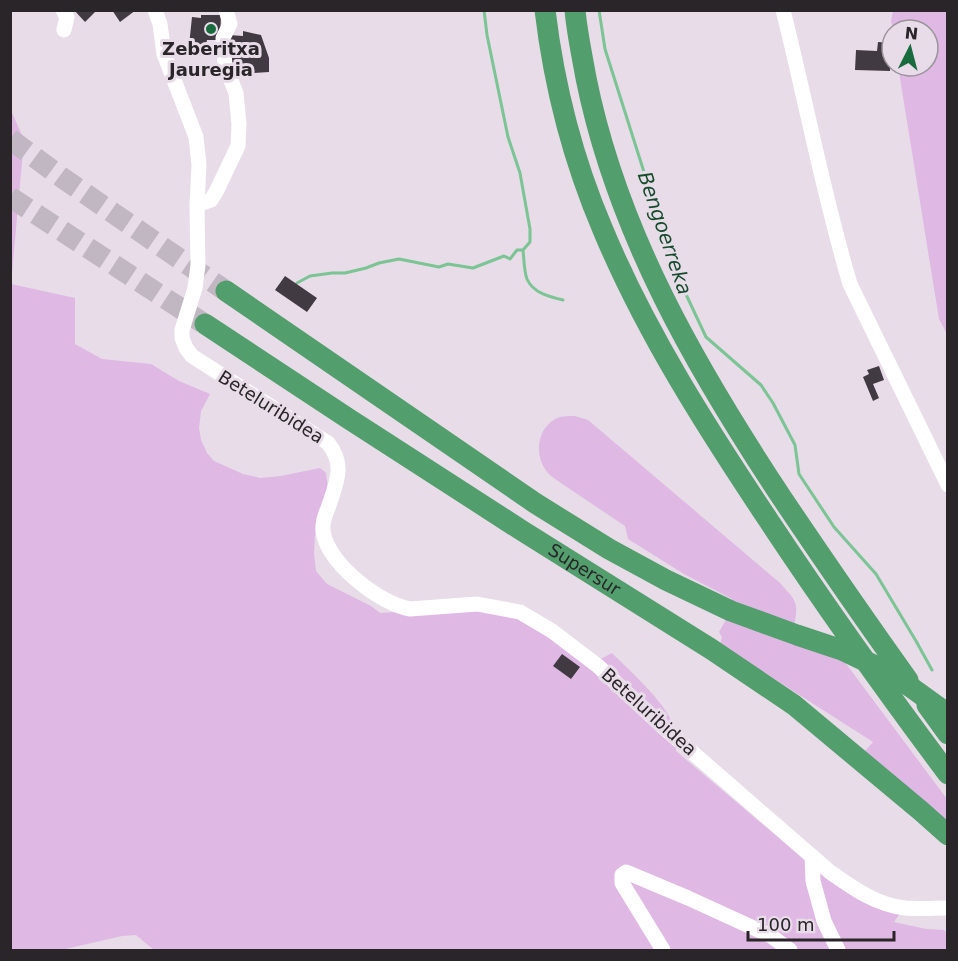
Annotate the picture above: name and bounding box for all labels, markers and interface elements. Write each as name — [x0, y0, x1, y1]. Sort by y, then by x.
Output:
north arrow — [880, 18, 940, 78]
marker: Zeberitxa Jauregia — [204, 22, 218, 36]
text: N — [904, 23, 919, 44]
place label: Zeberitxa Jauregia — [162, 38, 260, 80]
water label: Bengoerreka — [633, 168, 697, 298]
street label: Beteluribidea — [215, 366, 328, 447]
street label: Supersur — [545, 539, 625, 600]
street label: Beteluribidea — [598, 664, 701, 760]
scale bar — [748, 904, 894, 942]
text: 100 m — [757, 914, 815, 935]

